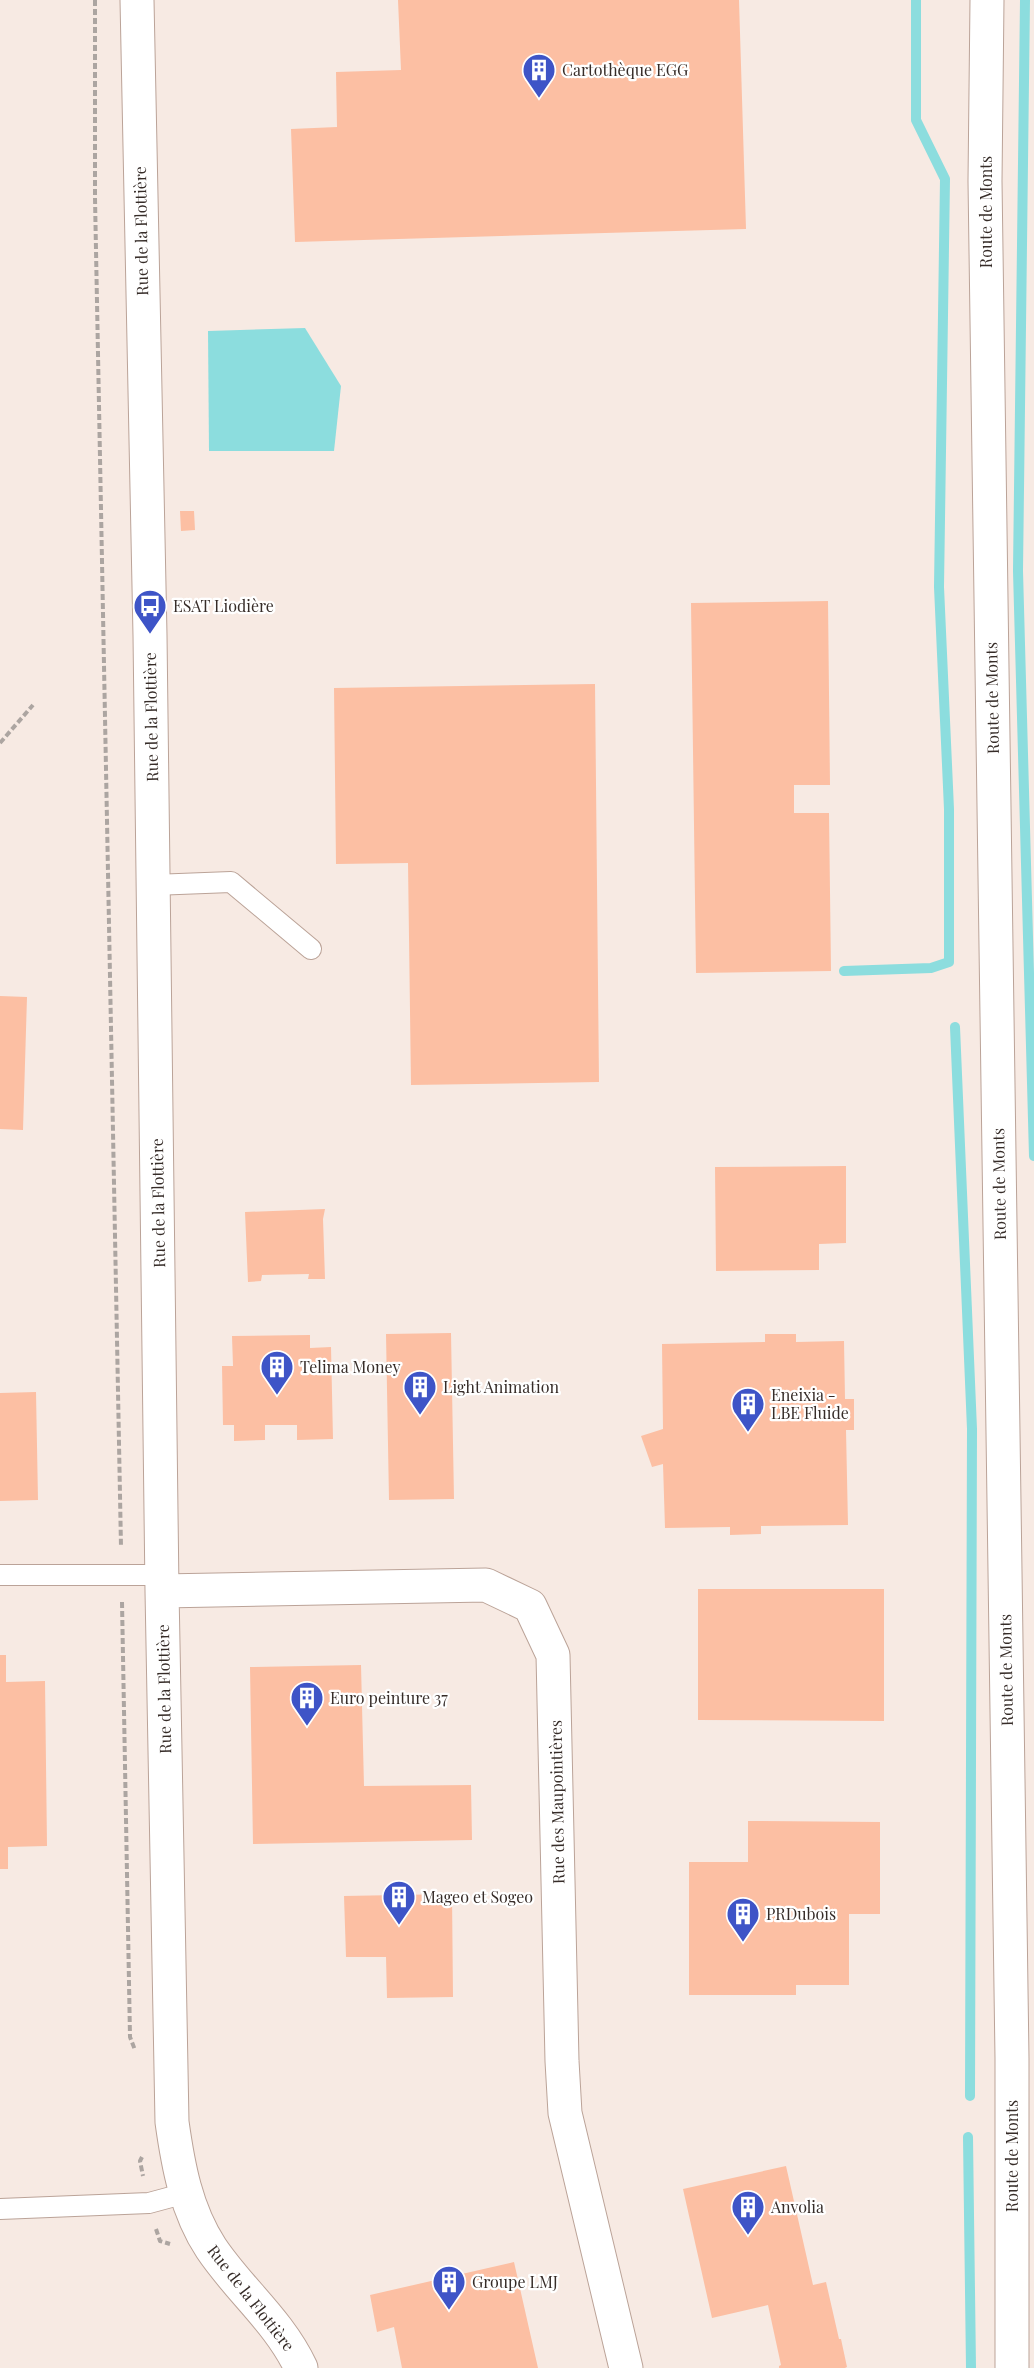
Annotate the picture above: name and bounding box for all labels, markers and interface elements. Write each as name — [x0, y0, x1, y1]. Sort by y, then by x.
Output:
building icon: Cartothèque EGG — [521, 52, 557, 99]
place label: Cartothèque EGG — [562, 59, 688, 80]
street label: Route de Monts — [975, 156, 996, 268]
street label: Rue de la Flottière — [129, 166, 152, 296]
bus stop icon: ESAT Liodière — [132, 588, 168, 635]
place label: ESAT Liodière — [173, 595, 274, 616]
street label: Route de Monts — [980, 642, 1003, 754]
street label: Rue de la Flottière — [139, 652, 162, 782]
street label: Route de Monts — [987, 1128, 1010, 1240]
street label: Rue de la Flottière — [146, 1138, 169, 1268]
building icon: Telima Money — [259, 1349, 295, 1396]
place label: Telima Money — [300, 1356, 401, 1377]
building icon: Light Animation — [402, 1369, 438, 1416]
place label: Light Animation — [443, 1376, 559, 1397]
place label: Eneixia - LBE Fluide — [771, 1384, 849, 1423]
building icon: Eneixia - LBE Fluide — [730, 1386, 766, 1433]
street label: Route de Monts — [994, 1614, 1017, 1726]
street label: Rue de la Flottière — [152, 1624, 175, 1754]
building icon: Euro peinture 37 — [289, 1680, 325, 1727]
place label: Euro peinture 37 — [330, 1687, 448, 1708]
street label: Rue des Maupointières — [545, 1720, 568, 1884]
building icon: Mageo et Sogeo — [381, 1879, 417, 1926]
place label: Mageo et Sogeo — [422, 1886, 533, 1907]
building icon: PRDubois — [725, 1896, 761, 1943]
place label: PRDubois — [766, 1903, 836, 1924]
street label: Route de Monts — [1001, 2100, 1022, 2212]
building icon: Anvolia — [730, 2189, 766, 2236]
place label: Anvolia — [770, 2196, 824, 2217]
street label: Rue de la Flottière — [203, 2240, 300, 2355]
building icon: Groupe LMJ — [431, 2264, 467, 2311]
place label: Groupe LMJ — [472, 2271, 558, 2292]

